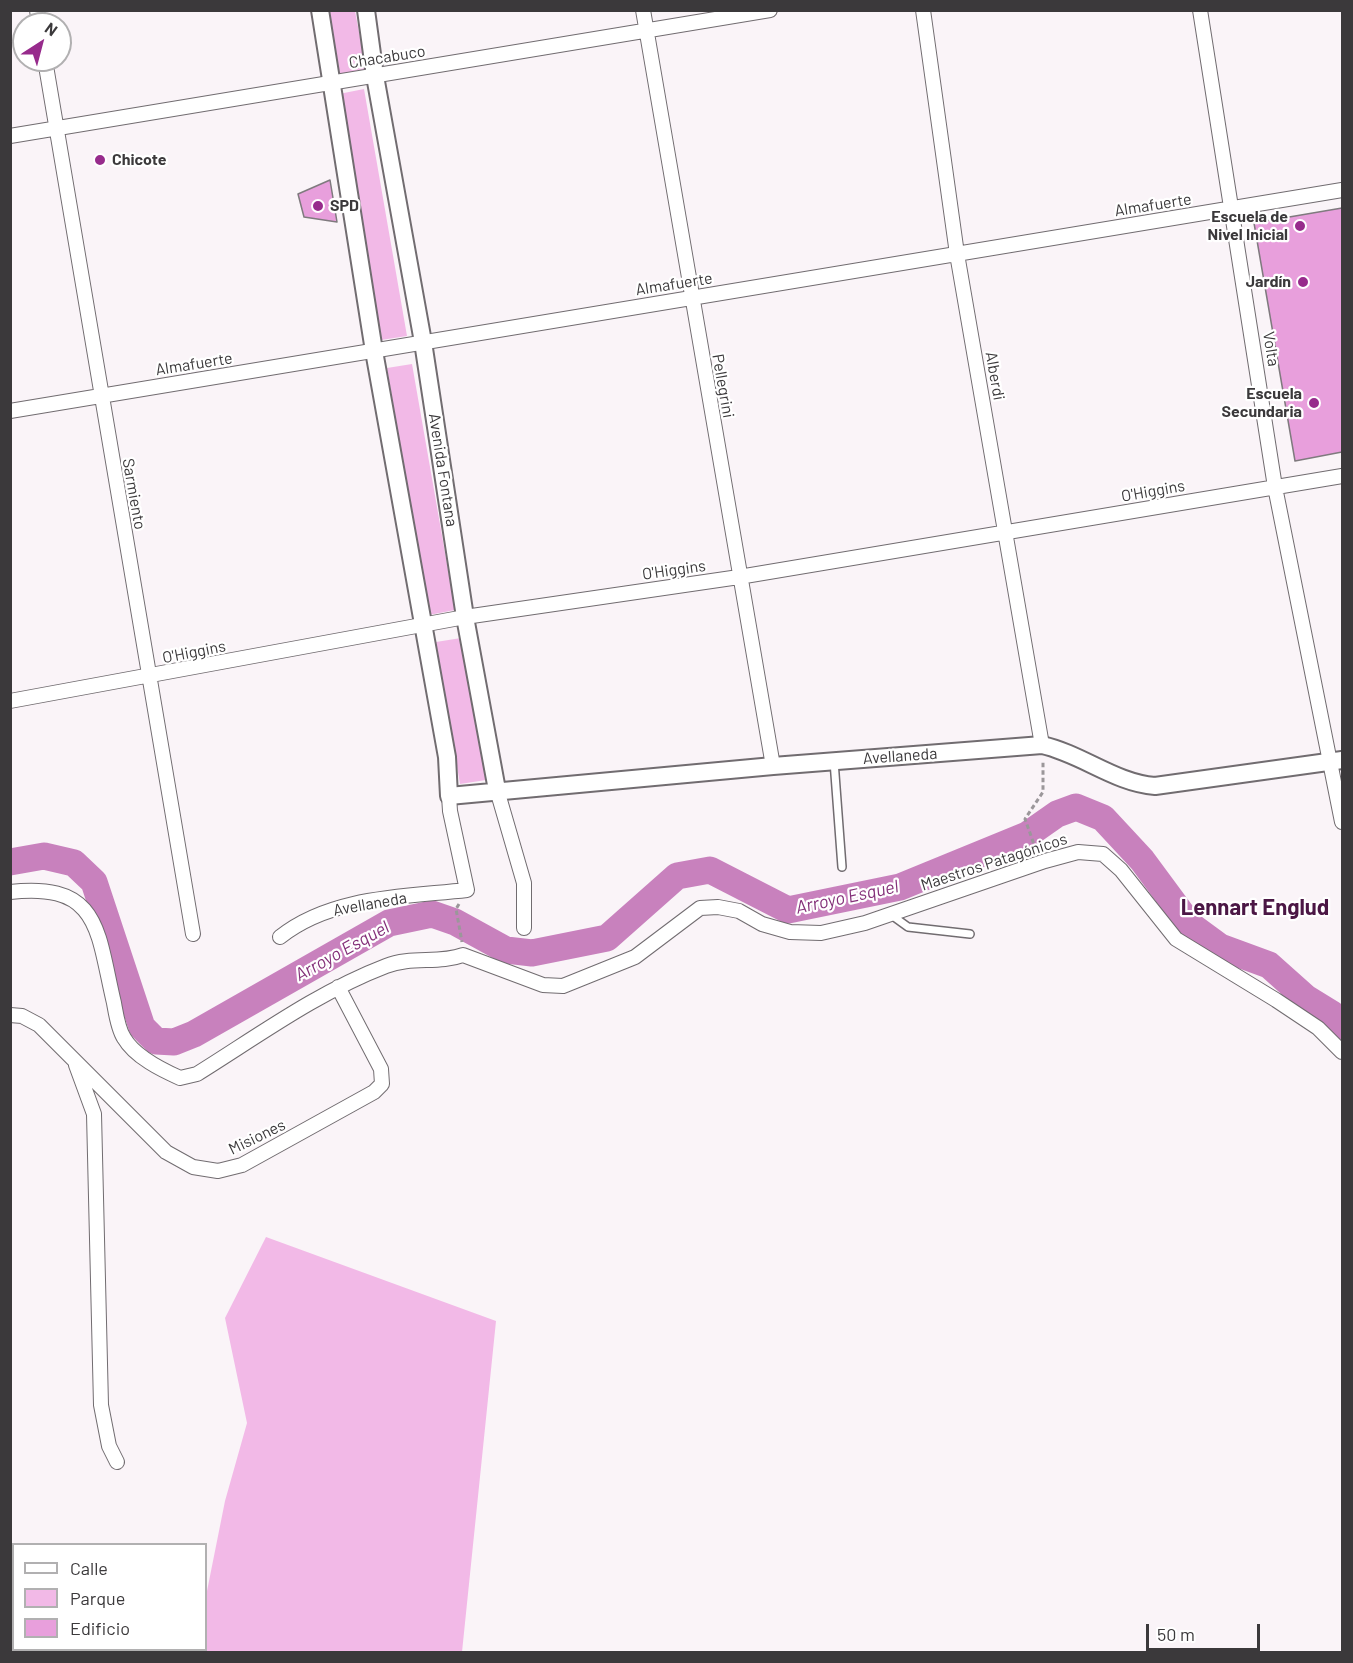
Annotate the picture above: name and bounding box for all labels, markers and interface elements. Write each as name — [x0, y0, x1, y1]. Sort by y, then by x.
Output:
north arrow — [12, 12, 72, 72]
text: N — [42, 18, 62, 39]
street label: Chacabuco — [347, 41, 427, 73]
place label: Chicote — [112, 150, 166, 170]
marker: Chicote — [93, 153, 107, 167]
street label: Almafuerte — [1113, 189, 1193, 221]
place label: SPD — [330, 196, 359, 216]
marker: SPD — [311, 199, 325, 213]
place label: Escuela de Nivel Inicial — [1208, 207, 1288, 245]
marker: Escuela de Nivel Inicial — [1293, 219, 1307, 233]
street label: Almafuerte — [634, 268, 714, 300]
place label: Jardín — [1246, 272, 1291, 292]
marker: Jardín — [1296, 275, 1310, 289]
street label: Volta — [1259, 330, 1283, 368]
street label: Almafuerte — [154, 348, 234, 380]
street label: Alberdi — [981, 350, 1009, 402]
street label: Pellegrini — [708, 352, 738, 420]
place label: Escuela Secundaria — [1222, 384, 1302, 422]
marker: Escuela Secundaria — [1307, 396, 1321, 410]
street label: Avenida Fontana — [425, 412, 461, 528]
street label: Sarmiento — [118, 457, 150, 531]
street label: O'Higgins — [1120, 476, 1186, 506]
street label: O'Higgins — [641, 556, 707, 584]
street label: O'Higgins — [161, 636, 227, 668]
street label: Avellaneda — [862, 744, 938, 768]
street label: Maestros Patagónicos — [918, 829, 1070, 895]
water label: Arroyo Esquel — [794, 876, 900, 918]
street label: Avellaneda — [332, 888, 408, 920]
district label: Lennart Englud — [1181, 895, 1329, 921]
water label: Arroyo Esquel — [291, 916, 393, 986]
street label: Misiones — [226, 1115, 288, 1159]
legend — [12, 1543, 207, 1651]
text: Calle — [70, 1557, 108, 1579]
text: Parque — [70, 1587, 125, 1609]
scale bar — [1149, 1612, 1263, 1650]
text: Edificio — [70, 1617, 130, 1639]
text: 50 m — [1157, 1623, 1195, 1645]

